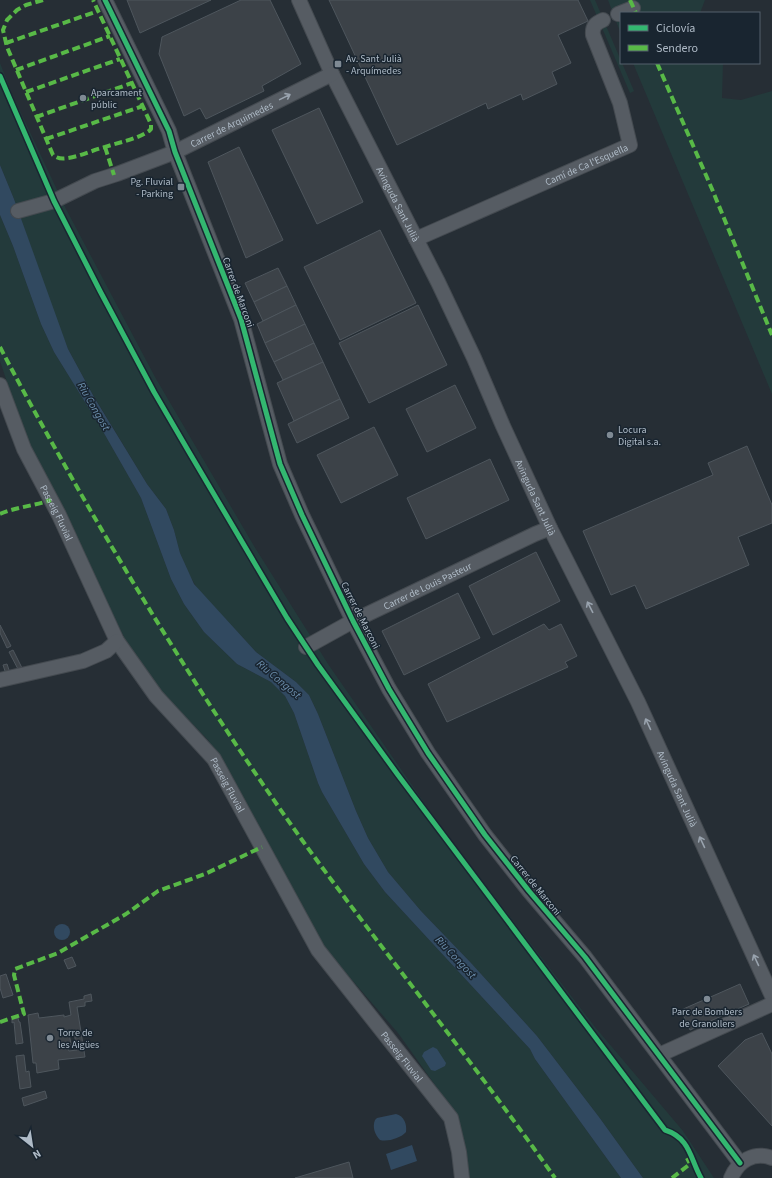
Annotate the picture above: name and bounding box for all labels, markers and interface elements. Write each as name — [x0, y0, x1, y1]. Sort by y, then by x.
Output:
legend — [620, 12, 760, 64]
text: Ciclovía — [656, 20, 695, 37]
text: Sendero — [656, 40, 698, 57]
place label: Av. Sant Julià - Arquímedes — [346, 52, 402, 78]
marker: Av. Sant Julià - Arquímedes — [333, 59, 343, 69]
place label: Aparcament públic — [91, 86, 142, 112]
marker: Aparcament públic — [78, 93, 88, 103]
one-way arrow — [279, 93, 291, 100]
street label: Carrer de Arquimedes — [188, 98, 276, 151]
street label: Camí de Ca l'Esquella — [543, 141, 630, 190]
street label: Avinguda Sant Julià — [372, 164, 422, 245]
place label: Pg. Fluvial - Parking — [130, 175, 173, 201]
marker: Pg. Fluvial - Parking — [176, 182, 186, 192]
street label: Carrer de Marconi — [219, 255, 257, 329]
water label: Riu Congost — [74, 379, 114, 434]
place label: Locura Digital s.a. — [618, 423, 661, 449]
marker: Locura Digital s.a. — [605, 430, 615, 440]
street label: Avinguda Sant Julià — [511, 457, 559, 538]
street label: Passeig Fluvial — [36, 483, 76, 544]
street label: Carrer de Louis Pasteur — [381, 559, 475, 614]
street label: Carrer de Marconi — [337, 579, 383, 652]
one-way arrow — [586, 602, 593, 614]
water label: Riu Congost — [253, 656, 304, 703]
one-way arrow — [644, 718, 651, 730]
street label: Avinguda Sant Julià — [653, 749, 700, 830]
street label: Passeig Fluvial — [206, 755, 248, 816]
one-way arrow — [698, 836, 705, 848]
street label: Carrer de Marconi — [507, 853, 564, 919]
water label: Riu Congost — [432, 933, 480, 982]
one-way arrow — [752, 955, 759, 967]
marker: Parc de Bombers de Granollers — [702, 994, 712, 1004]
place label: Parc de Bombers de Granollers — [672, 1005, 742, 1031]
place label: Torre de les Aigües — [58, 1026, 99, 1052]
street label: Passeig Fluvial — [377, 1029, 426, 1086]
marker: Torre de les Aigües — [45, 1033, 55, 1043]
north arrow — [12, 1126, 52, 1166]
text: N — [30, 1146, 44, 1163]

